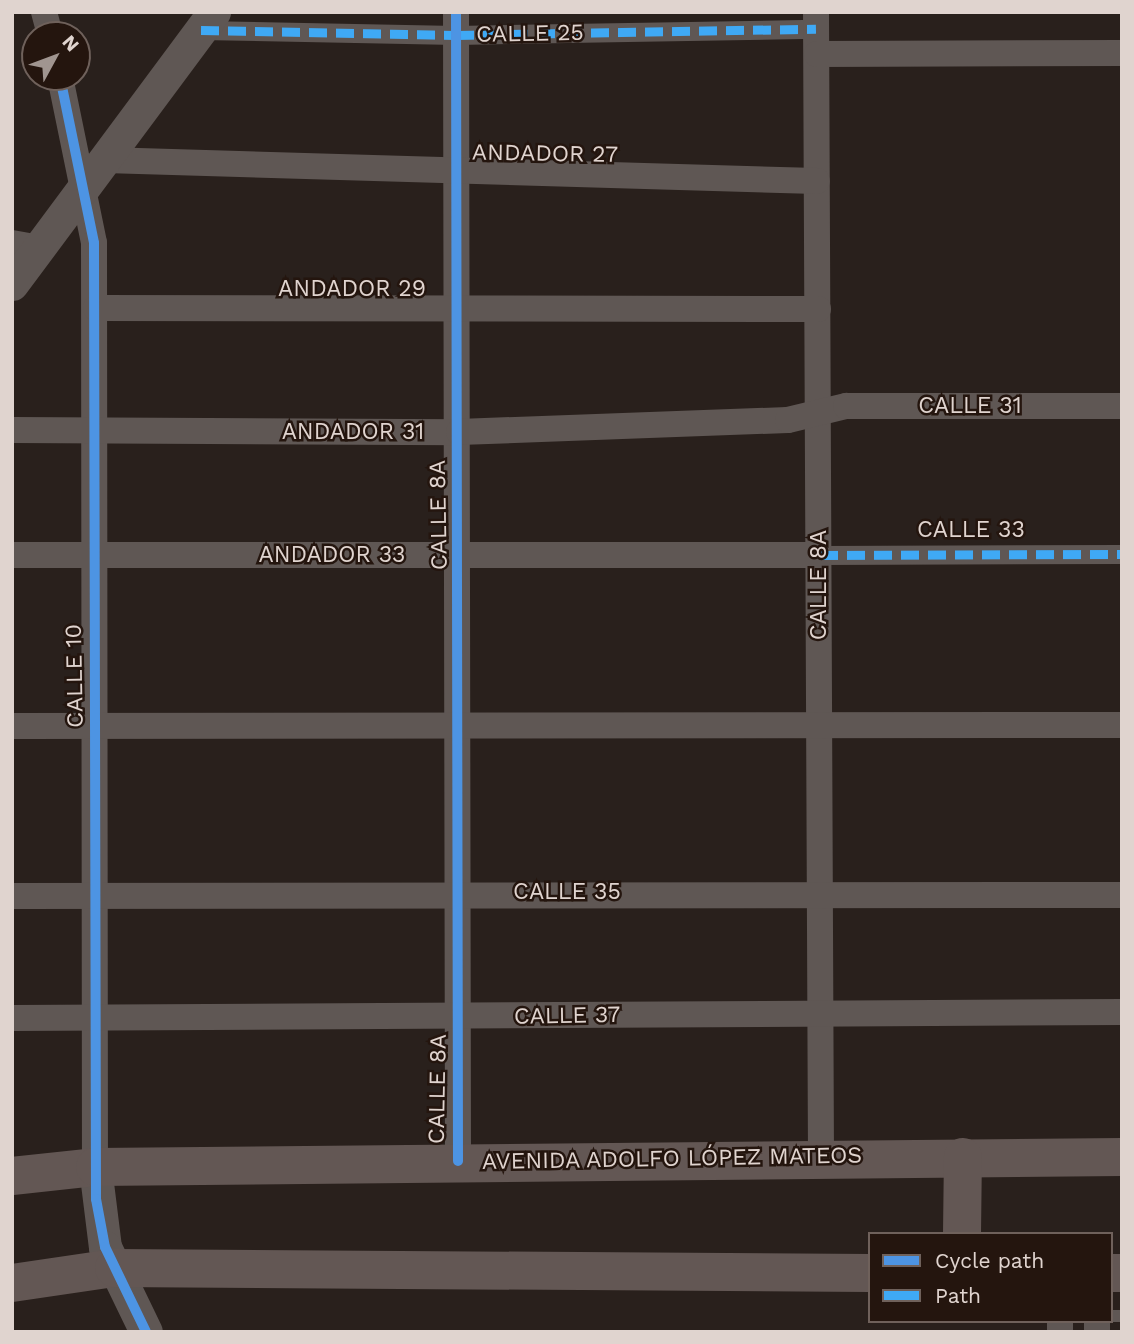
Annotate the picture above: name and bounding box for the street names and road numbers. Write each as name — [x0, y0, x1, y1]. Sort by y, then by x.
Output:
street label: CALLE 25 — [476, 19, 584, 49]
street label: ANDADOR 27 — [472, 139, 618, 169]
street label: ANDADOR 29 — [278, 275, 426, 303]
street label: CALLE 31 — [918, 392, 1022, 420]
street label: ANDADOR 31 — [282, 418, 424, 446]
street label: CALLE 8A — [424, 460, 454, 570]
street label: CALLE 33 — [917, 516, 1025, 544]
street label: CALLE 8A — [805, 530, 833, 640]
street label: ANDADOR 33 — [258, 541, 406, 569]
street label: CALLE 10 — [60, 624, 90, 728]
street label: CALLE 35 — [513, 878, 621, 906]
street label: CALLE 37 — [514, 1001, 620, 1031]
street label: CALLE 8A — [423, 1034, 453, 1144]
street label: AVENIDA ADOLFO LÓPEZ MATEOS — [481, 1142, 863, 1176]

